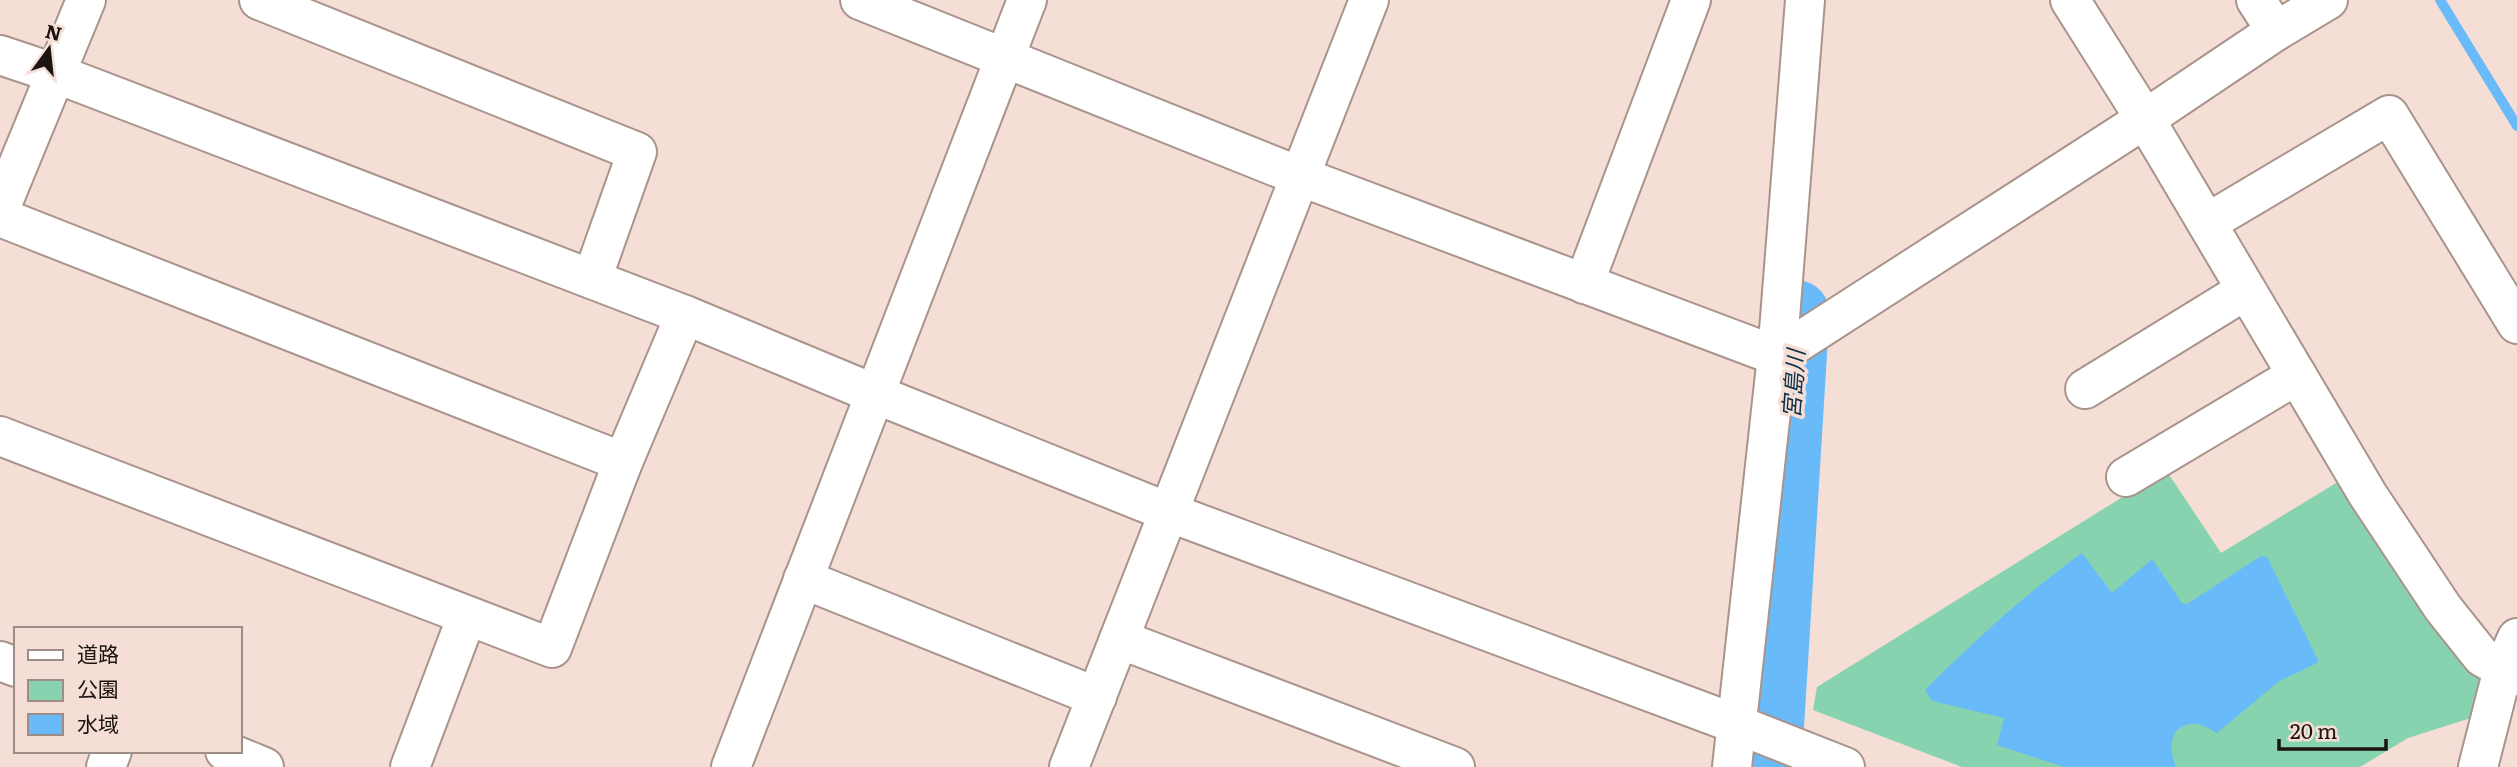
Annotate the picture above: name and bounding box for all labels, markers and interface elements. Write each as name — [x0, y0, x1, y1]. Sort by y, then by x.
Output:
north arrow — [14, 14, 84, 84]
text: N — [42, 16, 65, 47]
water label: 宮島川 — [1773, 345, 1812, 419]
legend — [14, 627, 242, 753]
text: 道路 — [77, 637, 119, 668]
text: 公園 — [77, 672, 119, 703]
text: 水域 — [77, 707, 119, 738]
scale bar — [2279, 708, 2386, 752]
text: 20 m — [2290, 714, 2337, 745]

